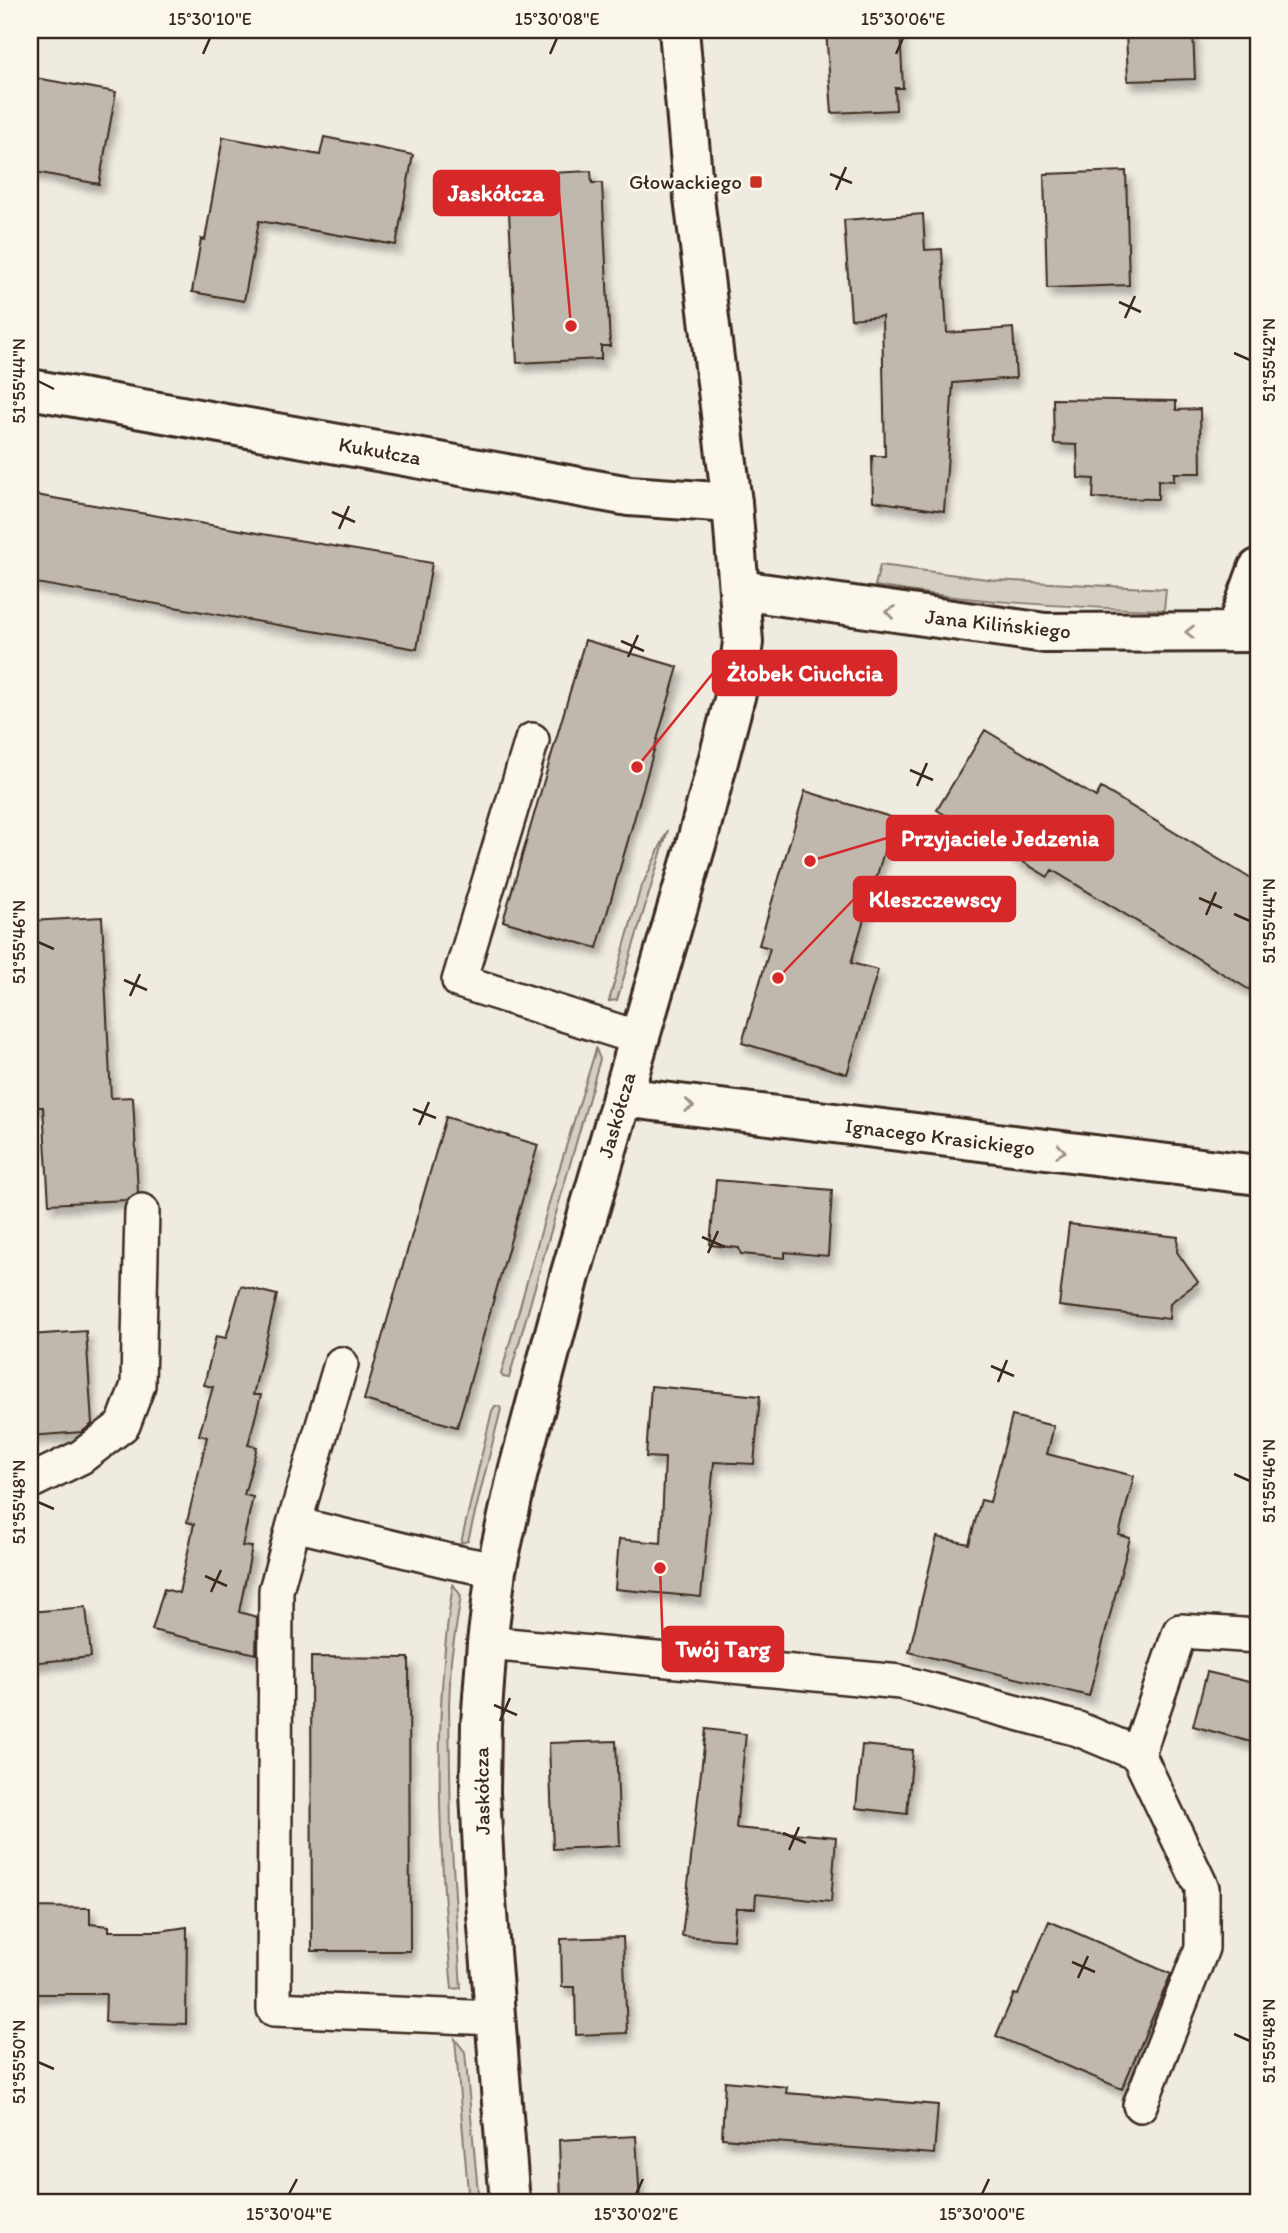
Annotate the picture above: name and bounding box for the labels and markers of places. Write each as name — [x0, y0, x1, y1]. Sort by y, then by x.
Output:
place label: Głowackiego — [629, 169, 742, 194]
callout: Jaskółcza — [434, 171, 559, 215]
marker: Głowackiego — [748, 174, 764, 190]
callout: Żłobek Ciuchcia — [713, 651, 896, 695]
callout: Przyjaciele Jedzenia — [887, 816, 1113, 860]
callout: Kleszczewscy — [854, 877, 1015, 921]
callout: Twój Targ — [663, 1627, 783, 1671]

